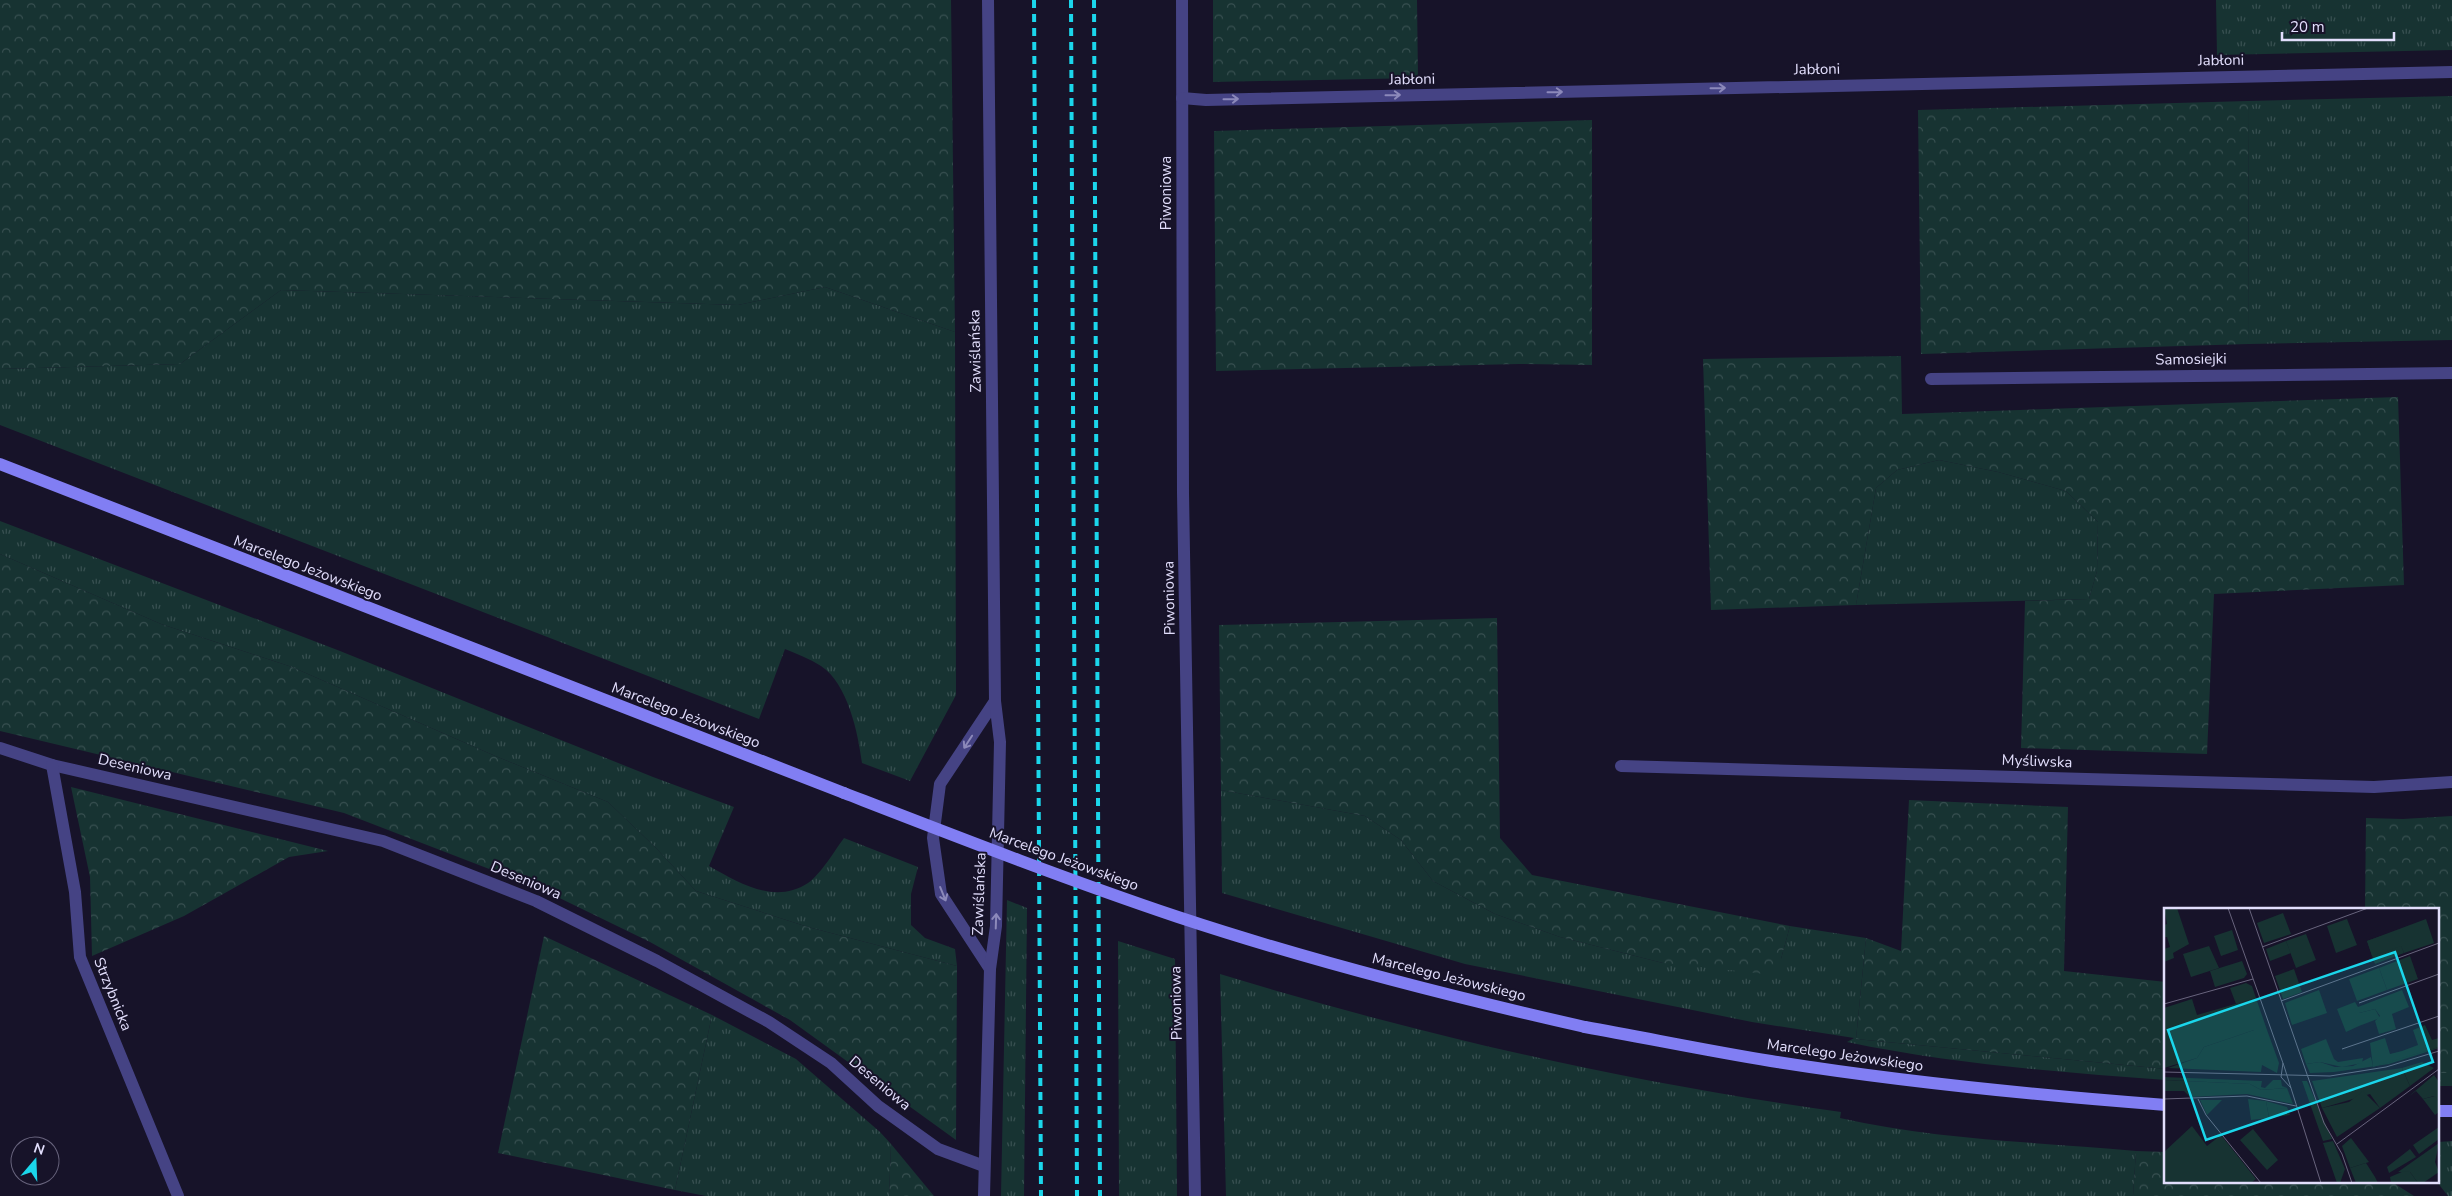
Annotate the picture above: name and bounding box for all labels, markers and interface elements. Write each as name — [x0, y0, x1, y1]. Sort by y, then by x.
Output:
scale bar — [2282, 10, 2394, 42]
text: 20 m — [2290, 17, 2325, 37]
street label: Jabłoni — [2197, 50, 2244, 70]
street label: Jabłoni — [1793, 59, 1840, 79]
street label: Jabłoni — [1388, 69, 1435, 89]
one-way arrow — [1710, 83, 1726, 92]
one-way arrow — [1547, 87, 1563, 96]
one-way arrow — [1385, 91, 1401, 100]
one-way arrow — [1222, 95, 1238, 104]
street label: Piwoniowa — [1156, 156, 1176, 230]
street label: Zawiślańska — [964, 309, 986, 393]
street label: Samosiejki — [2155, 348, 2227, 370]
street label: Marcelego Jeżowskiego — [231, 530, 385, 606]
street label: Piwoniowa — [1158, 561, 1180, 635]
street label: Marcelego Jeżowskiego — [609, 677, 763, 753]
one-way arrow — [963, 735, 973, 749]
street label: Deseniowa — [96, 749, 174, 785]
street label: Myśliwska — [2001, 750, 2073, 772]
street label: Marcelego Jeżowskiego — [986, 823, 1142, 895]
street label: Zawiślańska — [968, 852, 990, 936]
street label: Deseniowa — [488, 856, 564, 904]
one-way arrow — [939, 886, 949, 901]
inset map — [2164, 908, 2440, 1184]
one-way arrow — [991, 913, 1000, 929]
street label: Marcelego Jeżowskiego — [1370, 948, 1528, 1006]
street label: Strzybnicka — [89, 954, 137, 1034]
street label: Piwoniowa — [1165, 966, 1187, 1040]
street label: Marcelego Jeżowskiego — [1765, 1034, 1925, 1076]
street label: Deseniowa — [845, 1051, 915, 1115]
north arrow — [10, 1136, 60, 1186]
text: N — [31, 1138, 47, 1160]

